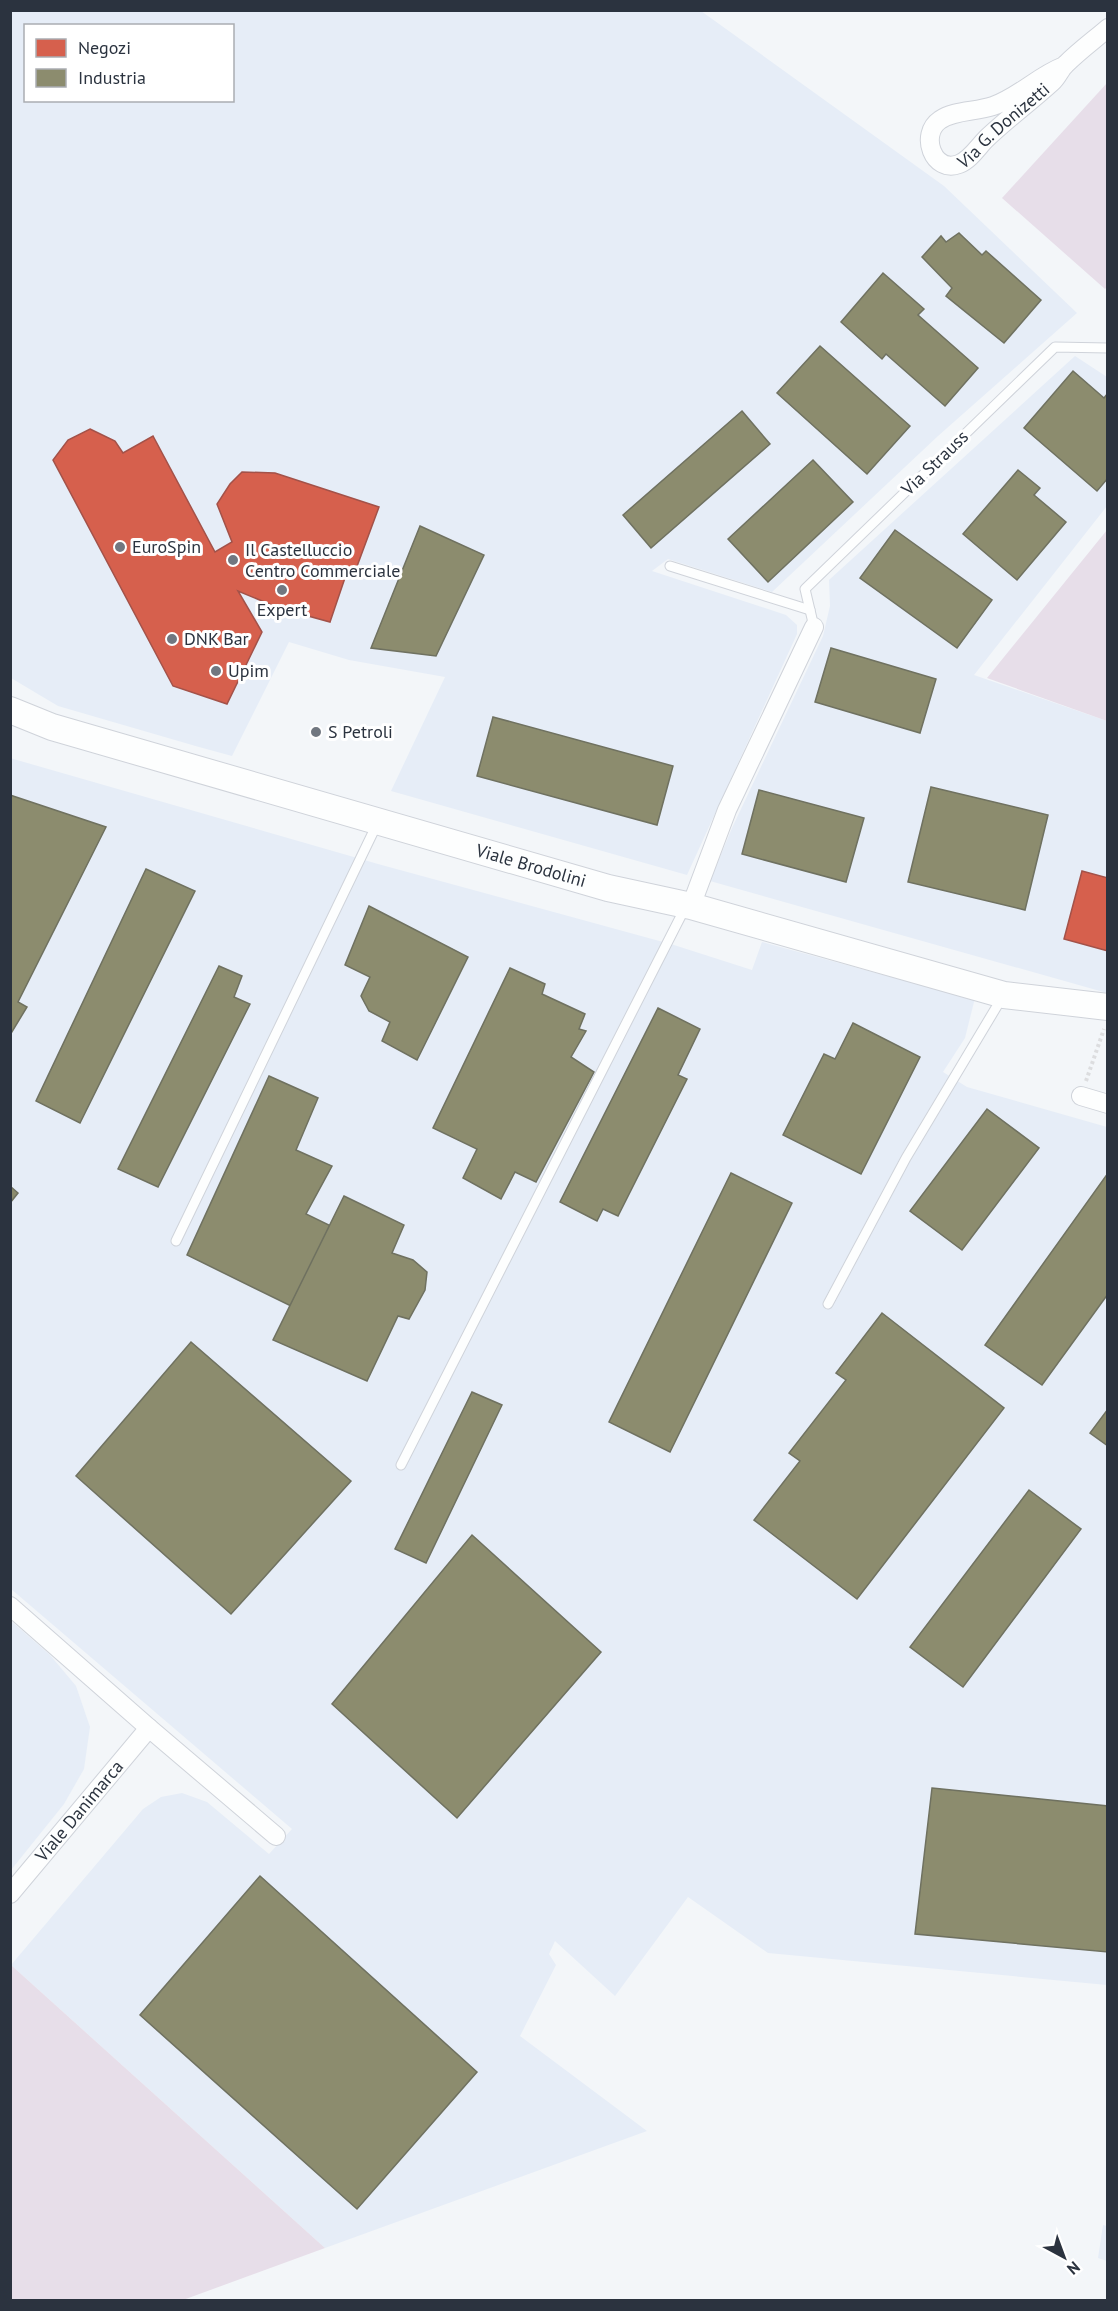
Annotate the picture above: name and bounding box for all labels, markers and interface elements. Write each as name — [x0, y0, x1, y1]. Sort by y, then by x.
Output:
legend — [24, 24, 234, 102]
text: Negozi — [78, 36, 131, 59]
text: Industria — [78, 66, 146, 89]
street label: Via G. Donizetti — [952, 78, 1054, 174]
street label: Via Strauss — [896, 425, 973, 501]
place label: EuroSpin — [132, 535, 201, 558]
place label: Il Castelluccio Centro Commerciale — [245, 538, 400, 582]
marker: EuroSpin — [113, 540, 127, 554]
marker: Il Castelluccio Centro Commerciale — [226, 553, 240, 567]
marker: Expert — [275, 583, 289, 597]
place label: Expert — [257, 598, 307, 621]
place label: DNK Bar — [184, 627, 249, 650]
marker: DNK Bar — [165, 632, 179, 646]
place label: Upim — [228, 659, 269, 682]
marker: Upim — [209, 664, 223, 678]
place label: S Petroli — [328, 720, 393, 743]
marker: S Petroli — [309, 725, 323, 739]
street label: Viale Brodolini — [472, 838, 589, 892]
street label: Viale Danimarca — [29, 1755, 128, 1867]
north arrow — [1034, 2227, 1094, 2287]
text: N — [1063, 2257, 1084, 2279]

